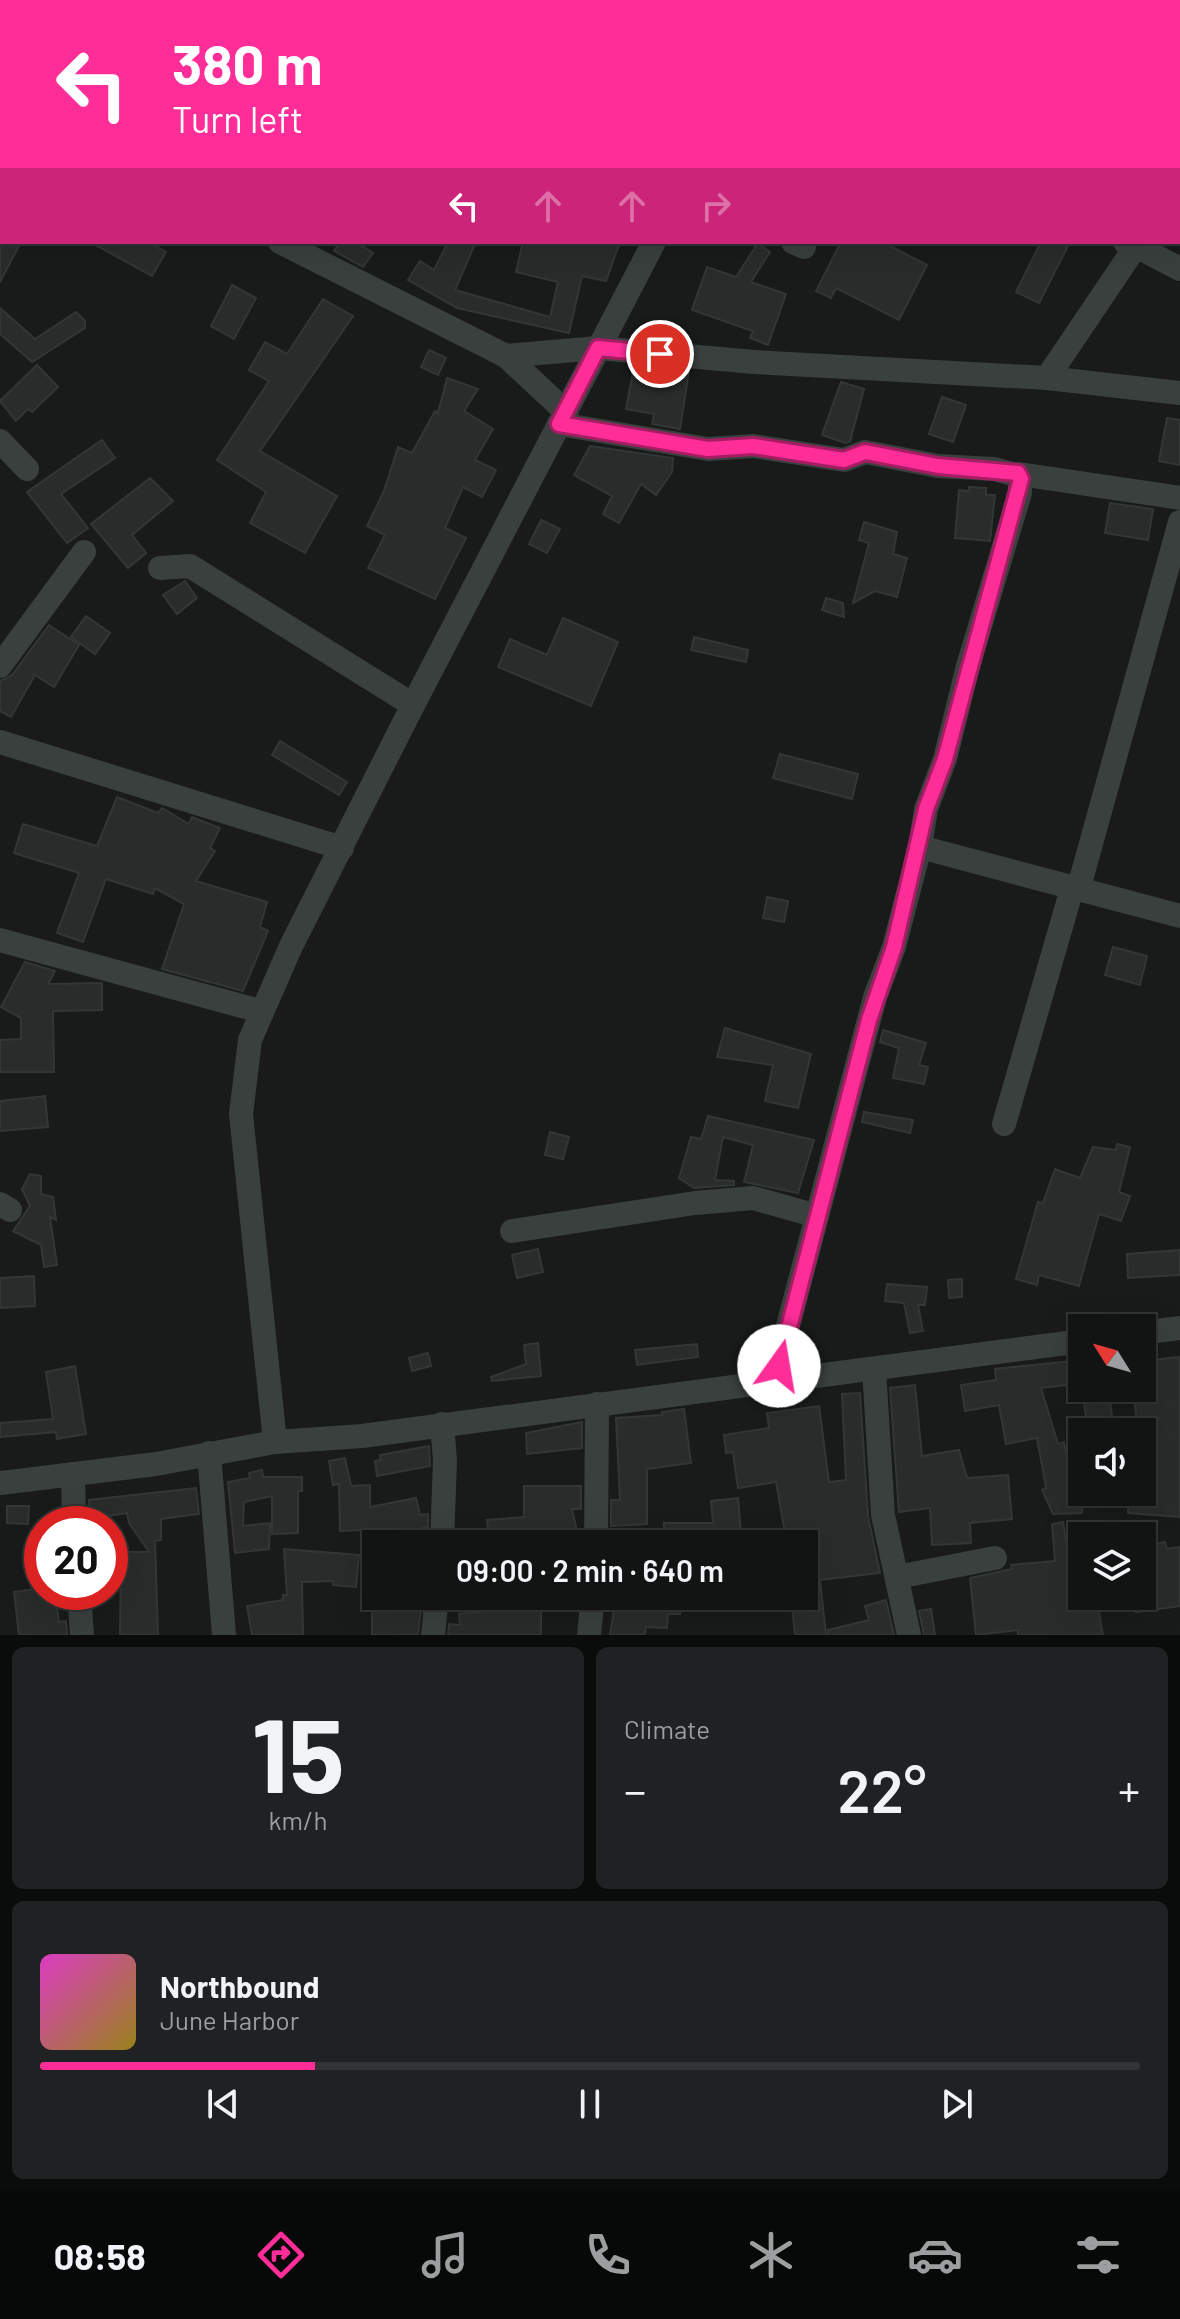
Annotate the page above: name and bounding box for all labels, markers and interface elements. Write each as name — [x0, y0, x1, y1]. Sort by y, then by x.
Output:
text: 380 m — [172, 29, 322, 96]
icon: left — [40, 32, 144, 136]
text: Turn left — [172, 97, 303, 140]
icon: left — [442, 184, 486, 228]
icon: ahead — [526, 184, 570, 228]
icon: ahead — [610, 184, 654, 228]
icon: right — [694, 184, 738, 228]
pin — [626, 320, 694, 388]
icon: arrive — [638, 332, 682, 376]
north arrow — [1068, 1314, 1156, 1402]
map controls — [1068, 1314, 1156, 1610]
position arrow — [737, 1324, 821, 1408]
button: sound — [1068, 1418, 1156, 1506]
speed limit sign: 20 — [24, 1506, 128, 1610]
button: layers — [1068, 1522, 1156, 1610]
text: 09:00 · 2 min · 640 m — [456, 1552, 724, 1588]
text: 15 — [252, 1689, 344, 1814]
text: Climate — [624, 1713, 710, 1744]
text: 22° — [838, 1753, 926, 1825]
text: − — [624, 1763, 646, 1816]
text: + — [1118, 1763, 1140, 1816]
text: km/h — [269, 1804, 327, 1835]
text: Northbound — [160, 1968, 319, 2004]
text: June Harbor — [160, 2004, 299, 2035]
icon: previous — [201, 2082, 245, 2126]
icon: pause — [568, 2082, 612, 2126]
icon: next — [935, 2082, 979, 2126]
icon: directions — [253, 2227, 309, 2283]
icon: music — [417, 2227, 473, 2283]
icon: phone — [580, 2227, 636, 2283]
icon: climate — [743, 2227, 799, 2283]
icon: car — [907, 2227, 963, 2283]
icon: filters — [1070, 2227, 1126, 2283]
text: 08:58 — [54, 2234, 146, 2277]

